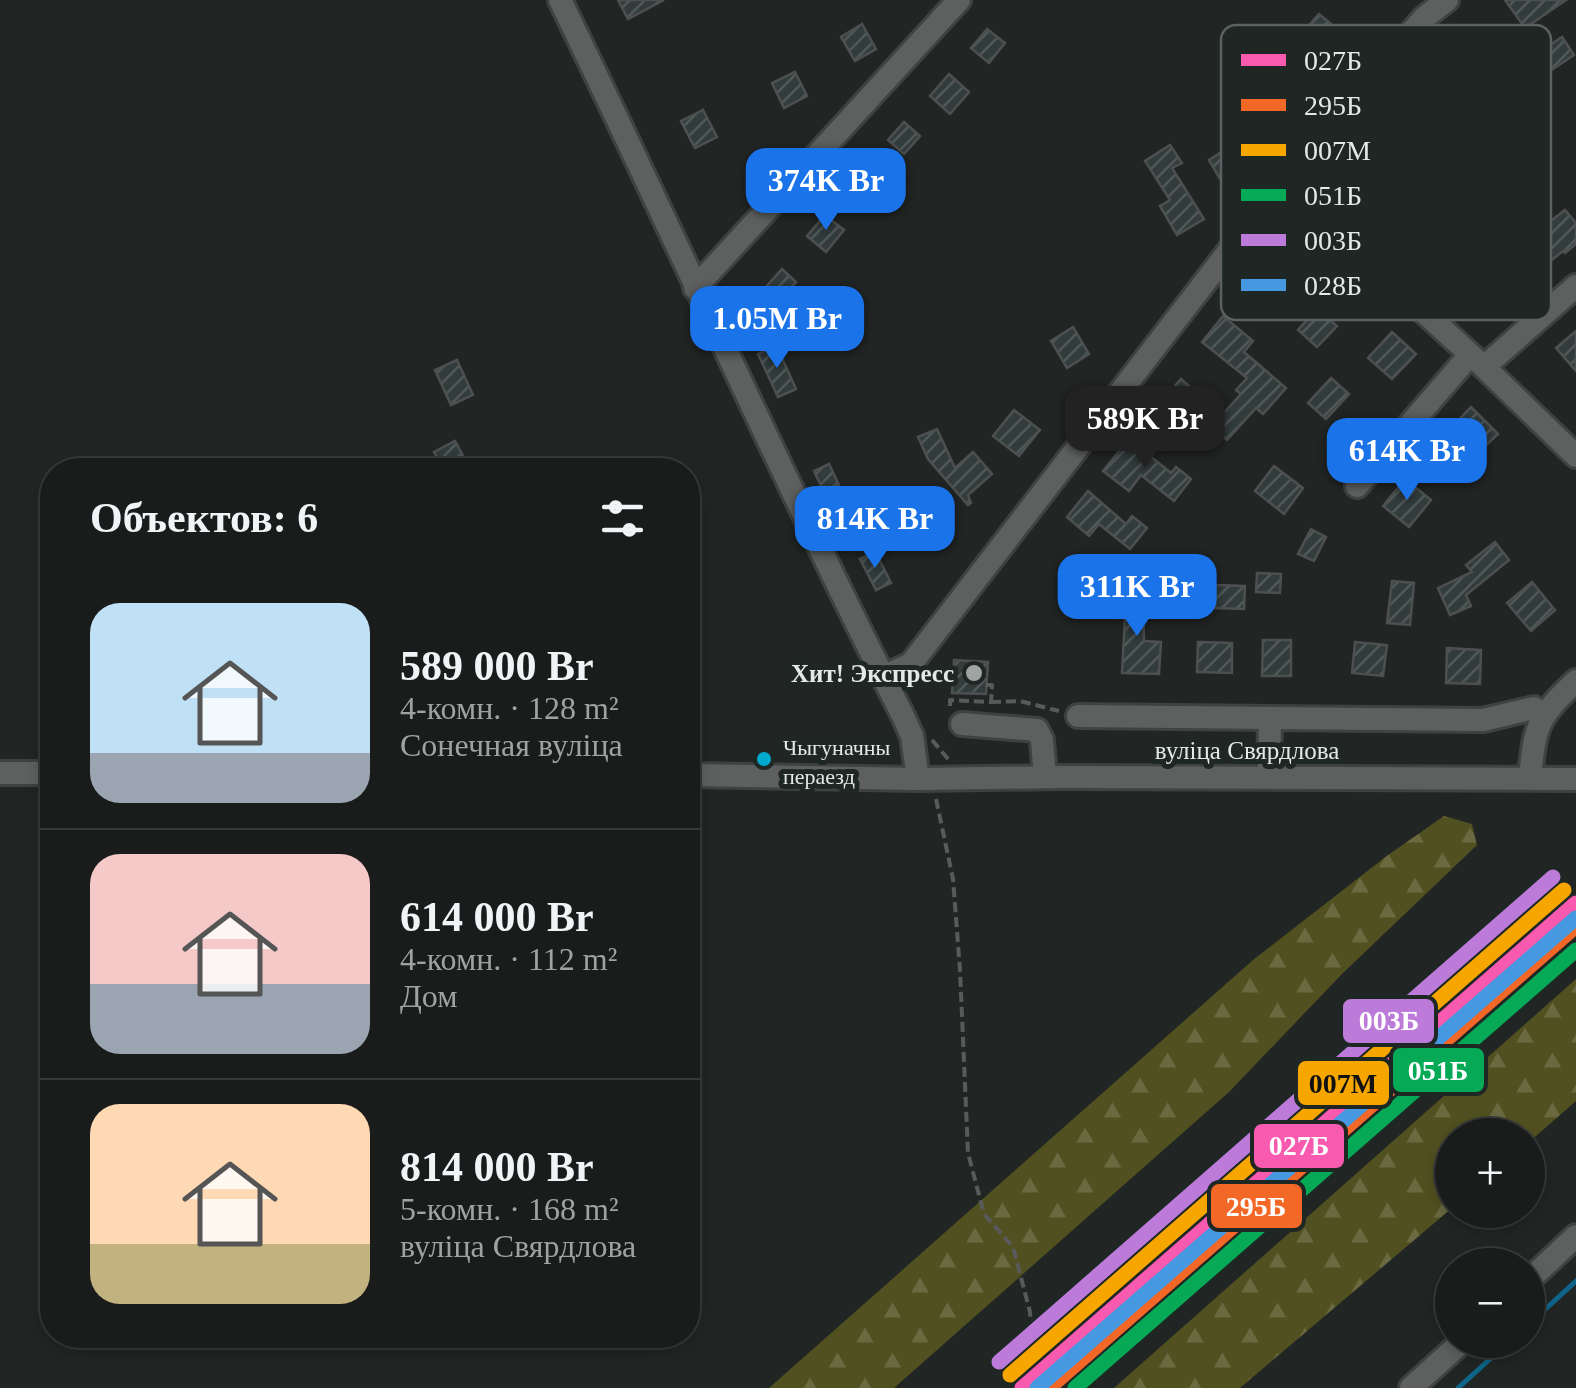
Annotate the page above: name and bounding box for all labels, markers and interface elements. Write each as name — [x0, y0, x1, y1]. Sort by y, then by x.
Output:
legend — [1221, 25, 1551, 320]
text: 027Б — [1304, 45, 1362, 76]
text: 295Б — [1304, 90, 1362, 121]
text: 007М — [1304, 135, 1371, 166]
pin: 374K Br — [734, 148, 918, 233]
text: 374K Br — [768, 162, 884, 198]
text: 051Б — [1304, 180, 1362, 211]
text: 003Б — [1304, 225, 1362, 256]
text: 028Б — [1304, 270, 1362, 301]
pin: 1.05M Br — [674, 286, 880, 371]
text: 1.05M Br — [712, 300, 842, 336]
pin: 589K Br — [1053, 386, 1237, 471]
text: 589K Br — [1087, 400, 1203, 436]
pin: 614K Br — [1315, 418, 1499, 503]
text: 614K Br — [1349, 432, 1465, 468]
pin: 814K Br — [783, 486, 967, 571]
icon: filters — [595, 491, 650, 546]
text: Объектов: 6 — [90, 495, 318, 541]
text: 814K Br — [817, 500, 933, 536]
pin: 311K Br — [1045, 554, 1229, 639]
text: 311K Br — [1080, 568, 1194, 604]
icon: home — [170, 643, 290, 763]
text: 589 000 Br — [400, 643, 594, 689]
place label: Хит! Экспресс — [791, 660, 954, 687]
marker: Хит! Экспресс — [963, 662, 985, 684]
text: 4-комн. · 128 m² — [400, 690, 618, 726]
text: Сонечная вуліца — [400, 727, 623, 763]
place label: Чыгуначны пераезд — [783, 735, 891, 789]
street label: вуліца Свярдлова — [1155, 737, 1339, 764]
marker: Чыгуначны пераезд — [754, 749, 774, 769]
icon: home — [170, 894, 290, 1014]
text: 614 000 Br — [400, 894, 594, 940]
text: 4-комн. · 112 m² — [400, 941, 617, 977]
text: Дом — [400, 978, 457, 1014]
line badge: 003Б — [1341, 997, 1436, 1045]
text: 003Б — [1359, 1005, 1419, 1036]
line badge: 051Б — [1391, 1046, 1486, 1094]
text: 051Б — [1408, 1055, 1468, 1086]
line badge: 007М — [1296, 1059, 1391, 1107]
text: 007М — [1309, 1068, 1377, 1099]
map controls — [1435, 1118, 1545, 1358]
button: + — [1435, 1118, 1545, 1228]
line badge: 027Б — [1252, 1122, 1346, 1170]
text: 027Б — [1269, 1130, 1329, 1161]
icon: home — [170, 1144, 290, 1264]
text: 814 000 Br — [400, 1144, 594, 1190]
line badge: 295Б — [1209, 1182, 1304, 1230]
text: 5-комн. · 168 m² — [400, 1191, 618, 1227]
text: 295Б — [1226, 1191, 1286, 1222]
text: вуліца Свярдлова — [400, 1228, 636, 1264]
button: − — [1435, 1248, 1545, 1358]

